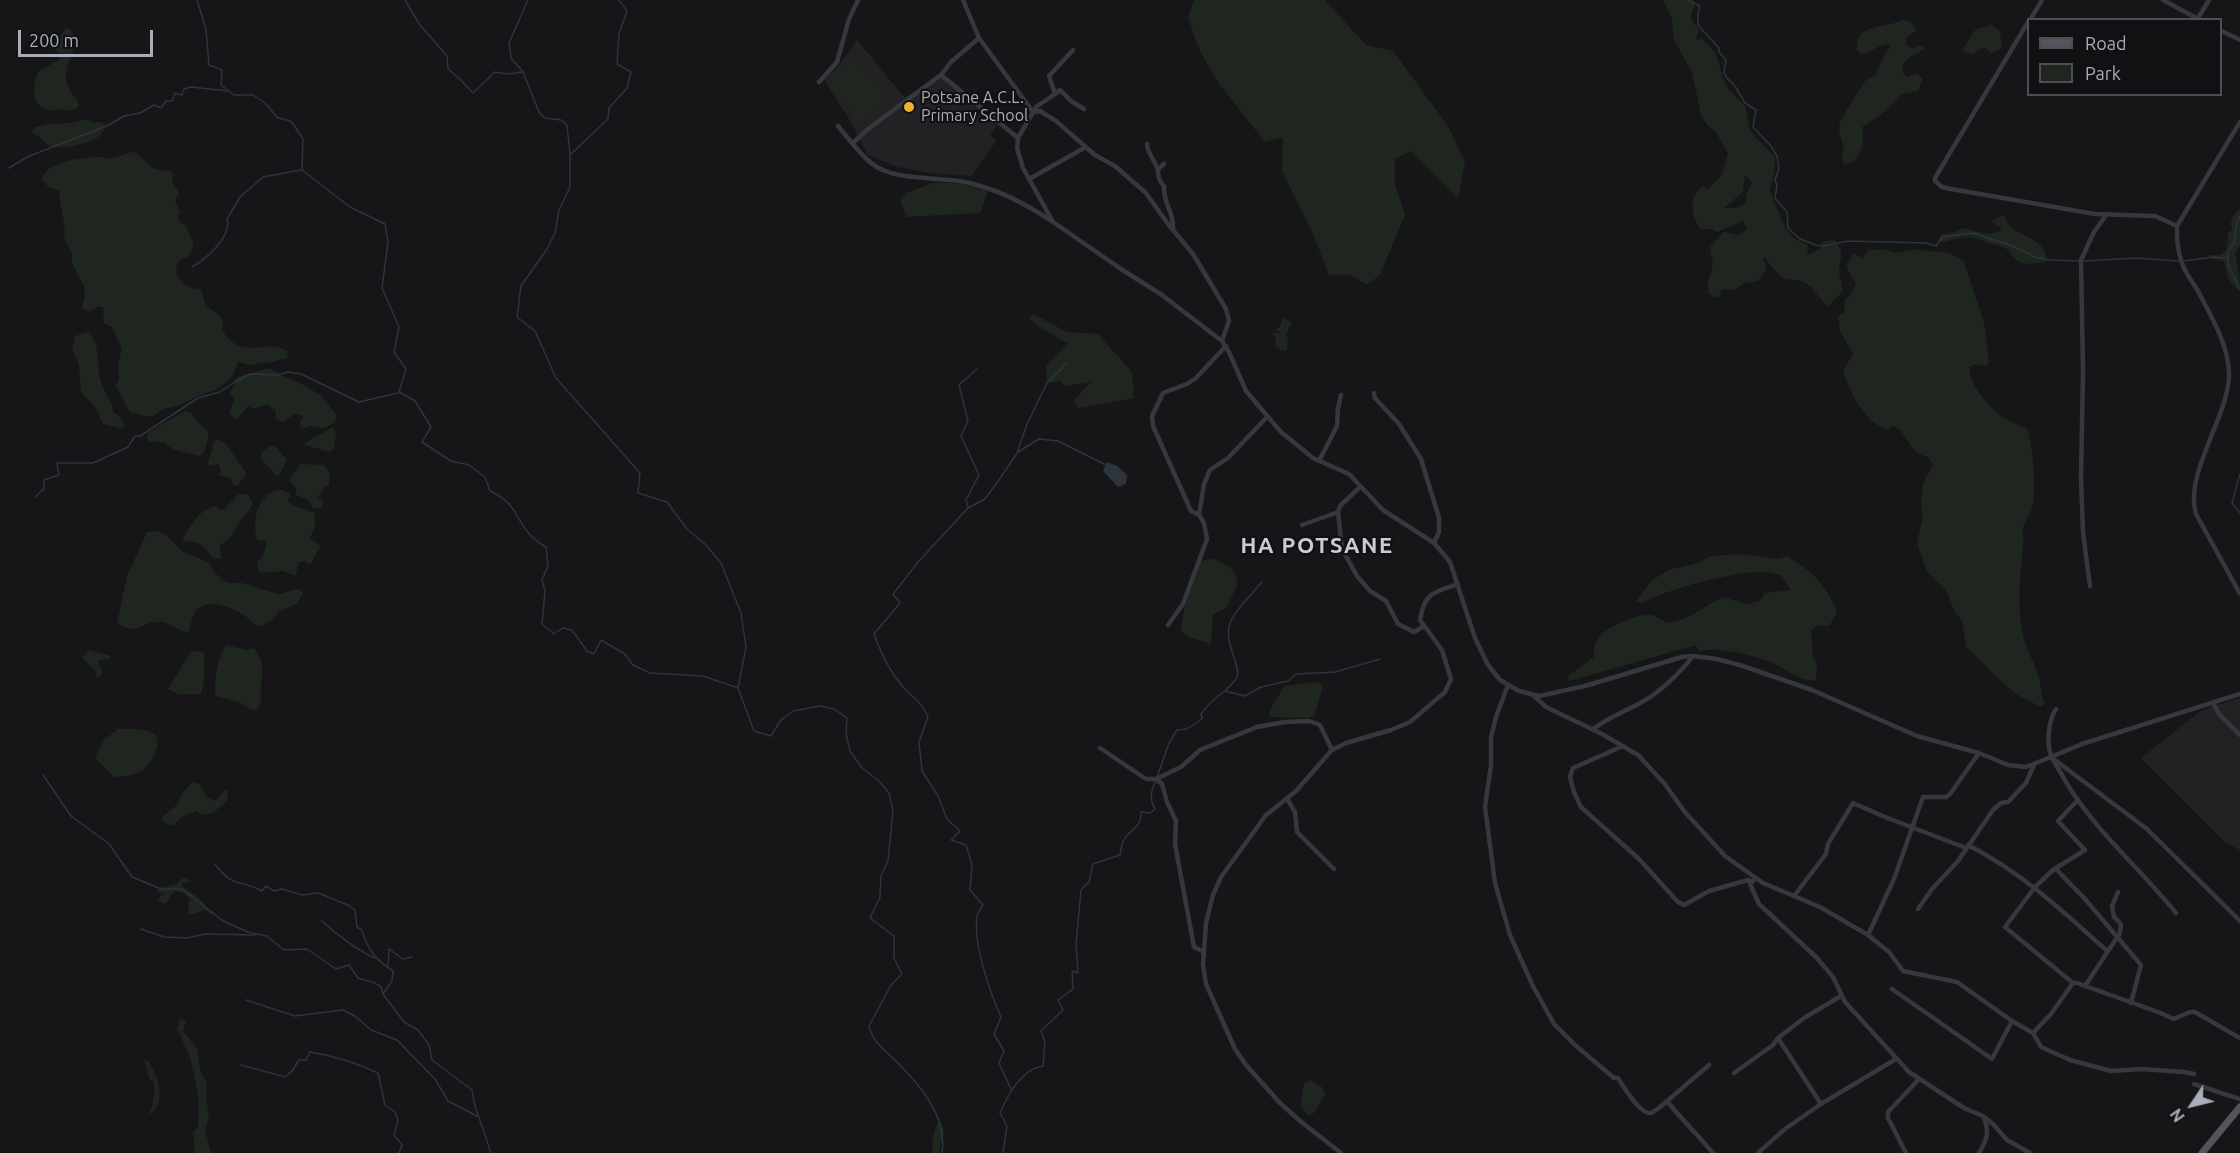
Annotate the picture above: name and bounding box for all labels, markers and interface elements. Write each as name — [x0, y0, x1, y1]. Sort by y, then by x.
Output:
scale bar — [21, 18, 156, 56]
legend — [2027, 18, 2222, 96]
text: 200 m — [29, 30, 79, 50]
text: Road — [2085, 33, 2127, 53]
text: Park — [2085, 63, 2121, 83]
place label: Potsane A.C.L. Primary School — [921, 88, 1028, 126]
marker: Potsane A.C.L. Primary School — [902, 100, 916, 114]
district label: HA POTSANE — [1240, 533, 1394, 559]
north arrow — [2162, 1075, 2222, 1135]
text: N — [2166, 1105, 2188, 1125]

